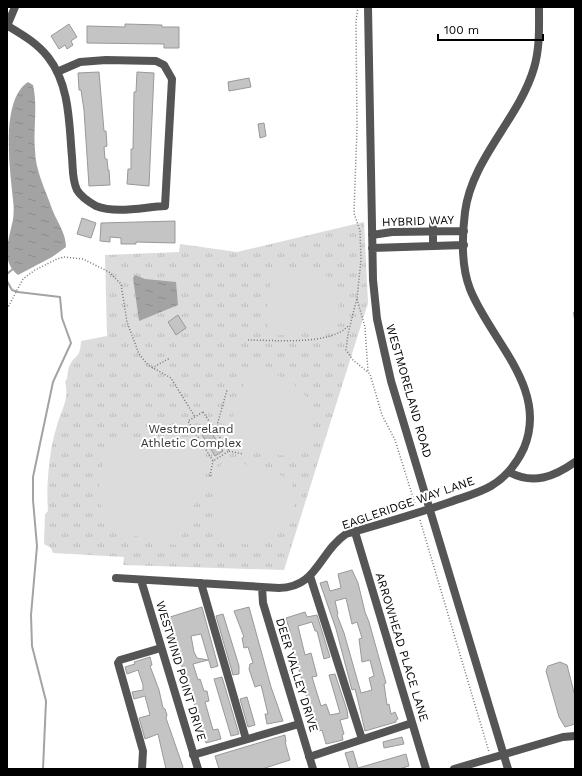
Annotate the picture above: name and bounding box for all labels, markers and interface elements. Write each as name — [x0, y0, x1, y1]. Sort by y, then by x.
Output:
scale bar — [438, 16, 543, 42]
text: 100 m — [444, 23, 479, 37]
street label: HYBRID WAY — [382, 213, 455, 229]
street label: WESTMORELAND ROAD — [383, 323, 435, 459]
park label: Westmoreland Athletic Complex — [141, 422, 241, 450]
street label: EAGLERIDGE WAY LANE — [340, 474, 476, 532]
street label: ARROWHEAD PLACE LANE — [373, 571, 431, 724]
street label: WESTWIND POINT DRIVE — [153, 599, 209, 743]
street label: DEER VALLEY DRIVE — [273, 616, 321, 734]

